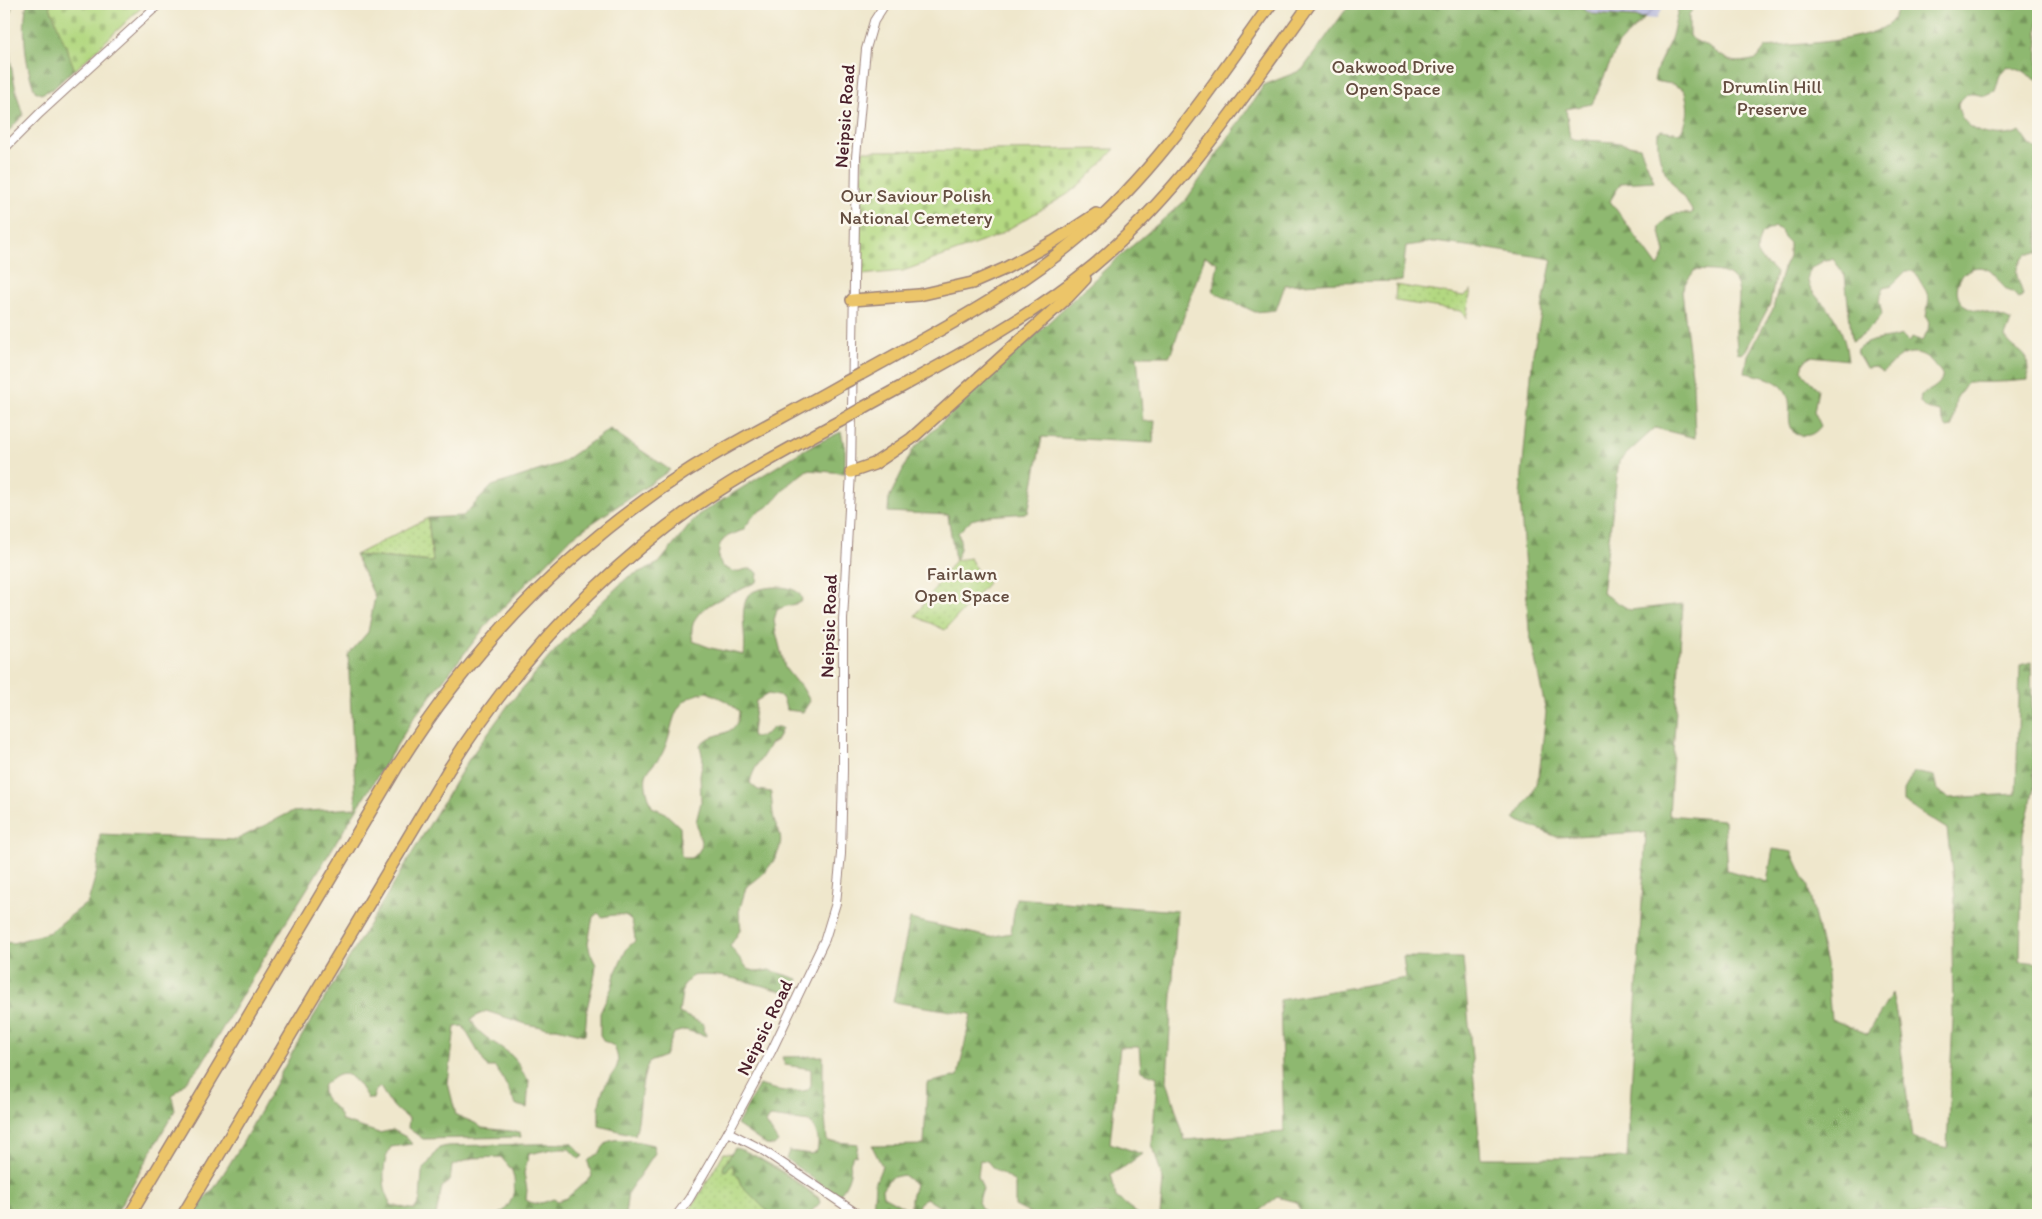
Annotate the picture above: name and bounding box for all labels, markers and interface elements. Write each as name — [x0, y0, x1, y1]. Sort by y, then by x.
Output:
park label: Oakwood Drive Open Space — [1332, 55, 1455, 100]
street label: Neipsic Road — [829, 63, 860, 169]
park label: Drumlin Hill Preserve — [1722, 75, 1823, 120]
park label: Our Saviour Polish National Cemetery — [840, 184, 993, 229]
park label: Fairlawn Open Space — [914, 562, 1010, 607]
street label: Neipsic Road — [815, 573, 842, 678]
street label: Neipsic Road — [731, 975, 798, 1079]

